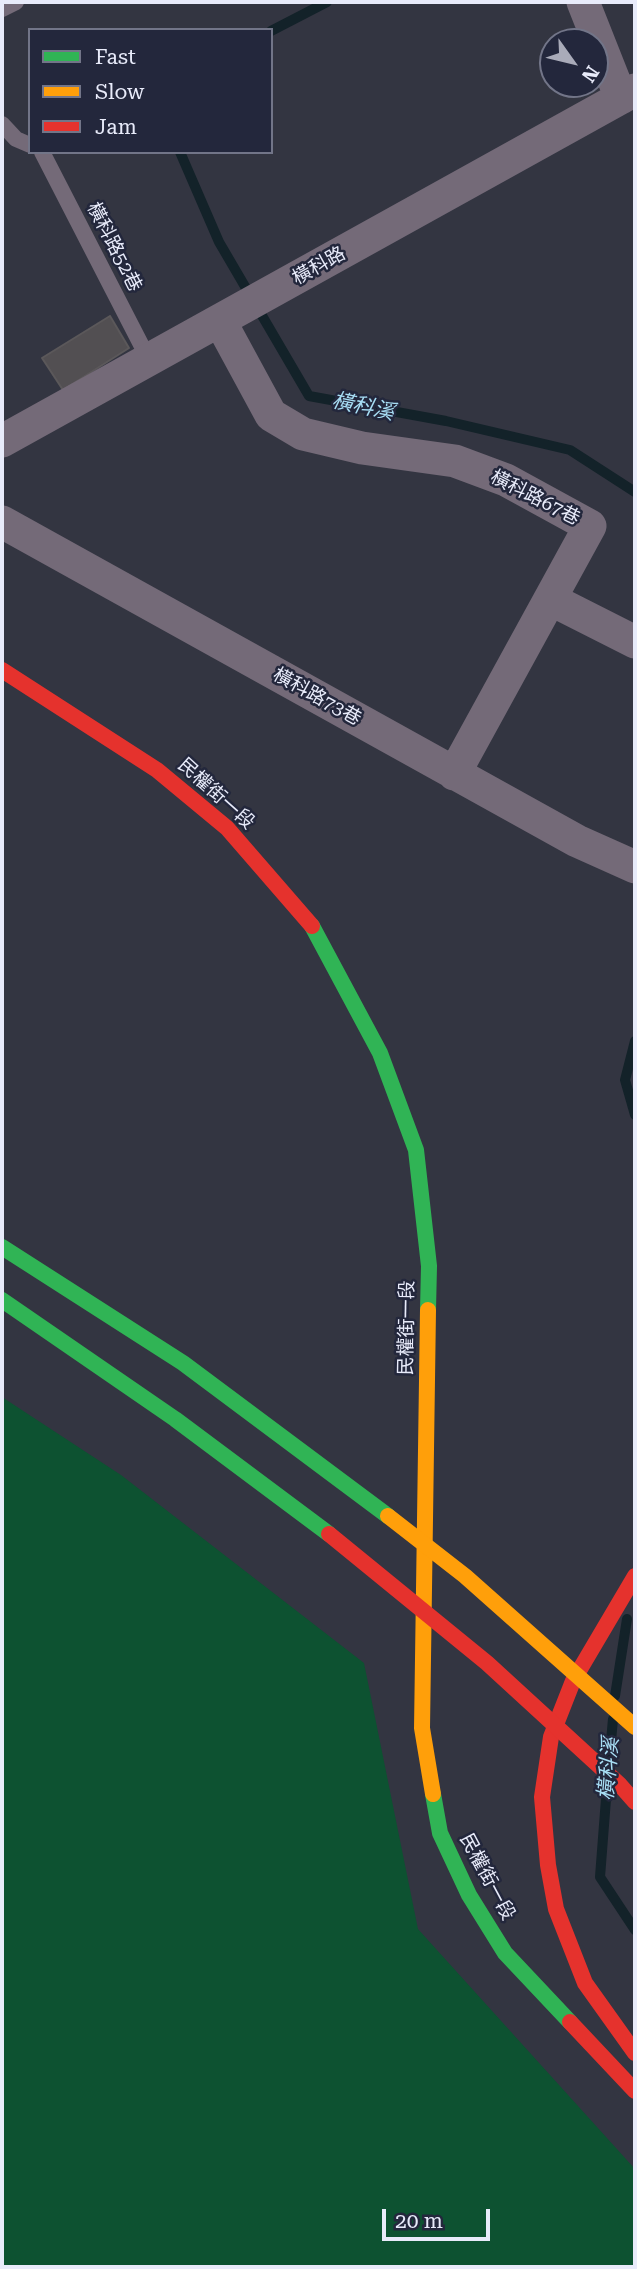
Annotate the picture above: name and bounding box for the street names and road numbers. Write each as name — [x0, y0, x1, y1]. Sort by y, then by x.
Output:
street label: 橫科路52巷 — [82, 198, 146, 296]
street label: 橫科路 — [289, 242, 349, 290]
street label: 橫科路67巷 — [486, 466, 584, 530]
street label: 橫科路73巷 — [269, 663, 365, 731]
street label: 民權街一段 — [173, 754, 259, 834]
street label: 民權街一段 — [395, 1280, 419, 1376]
street label: 民權街一段 — [455, 1830, 519, 1924]

